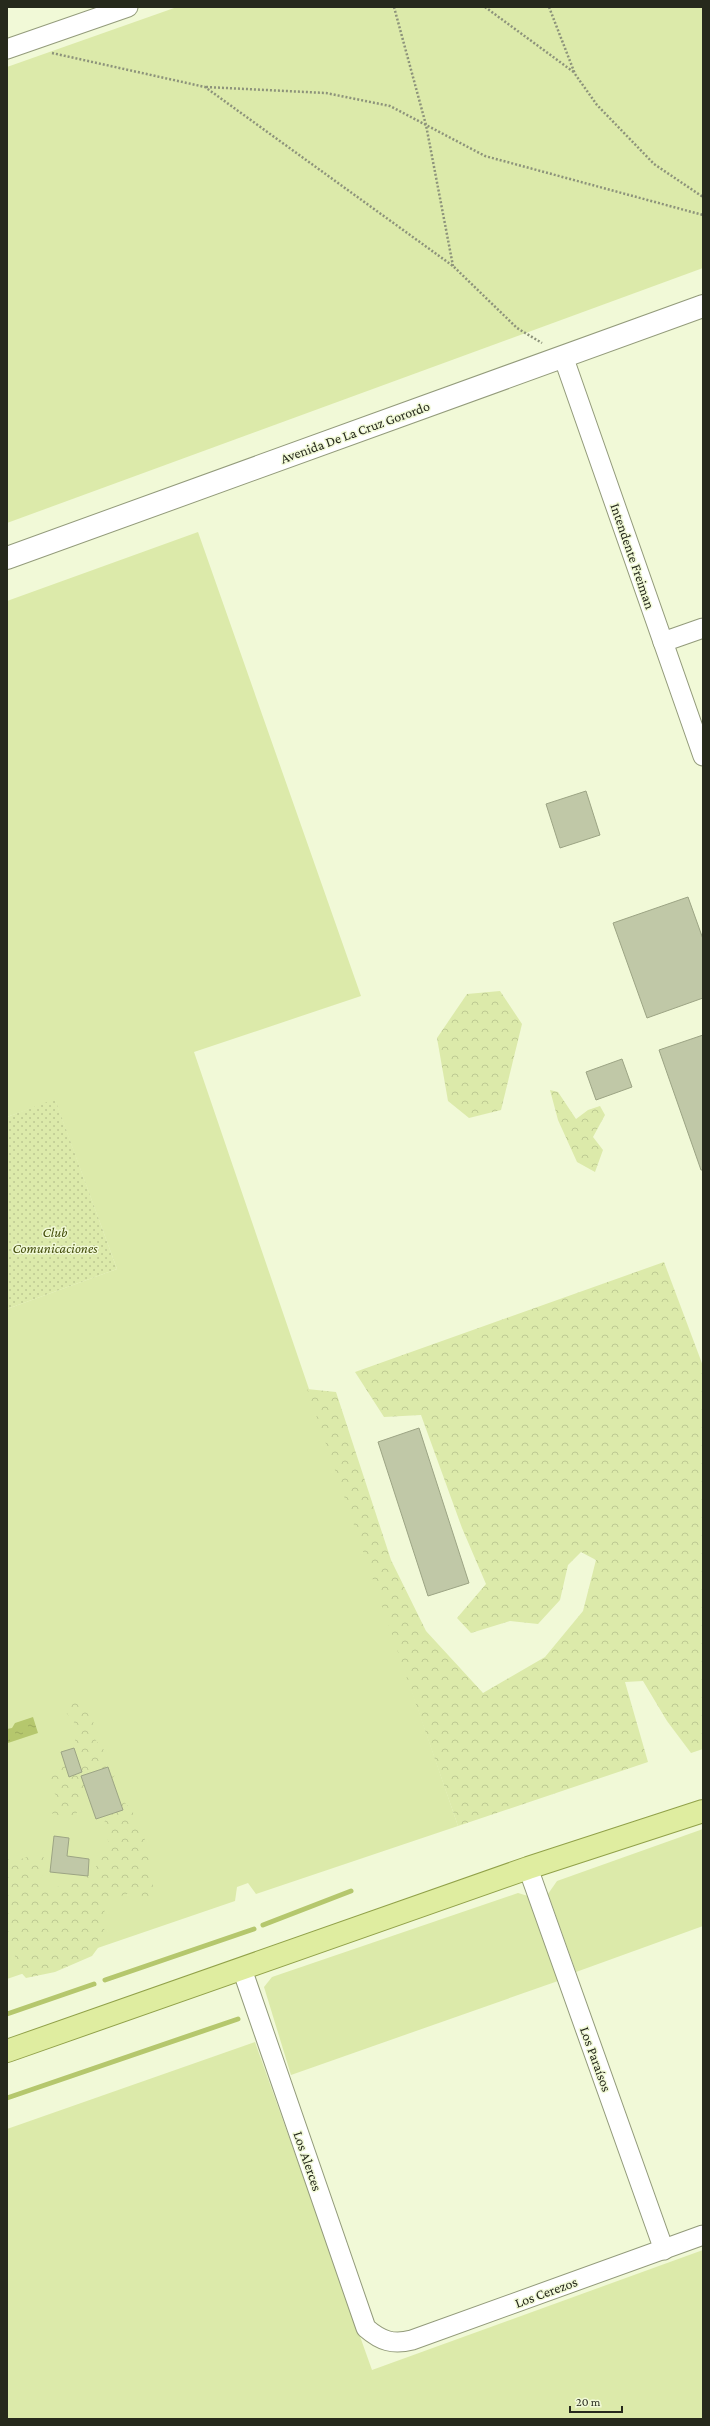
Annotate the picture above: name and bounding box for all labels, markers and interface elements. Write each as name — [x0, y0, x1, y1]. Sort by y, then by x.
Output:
street label: Avenida De La Cruz Gorordo — [278, 398, 432, 466]
street label: Intendente Freiman — [607, 501, 659, 611]
park label: Club Comunicaciones — [12, 1224, 98, 1256]
street label: Los Paraísos — [577, 2024, 615, 2094]
street label: Los Alerces — [290, 2129, 326, 2193]
street label: Los Cerezos — [512, 2273, 580, 2311]
scale bar — [570, 2388, 622, 2414]
text: 20 m — [576, 2395, 601, 2409]

